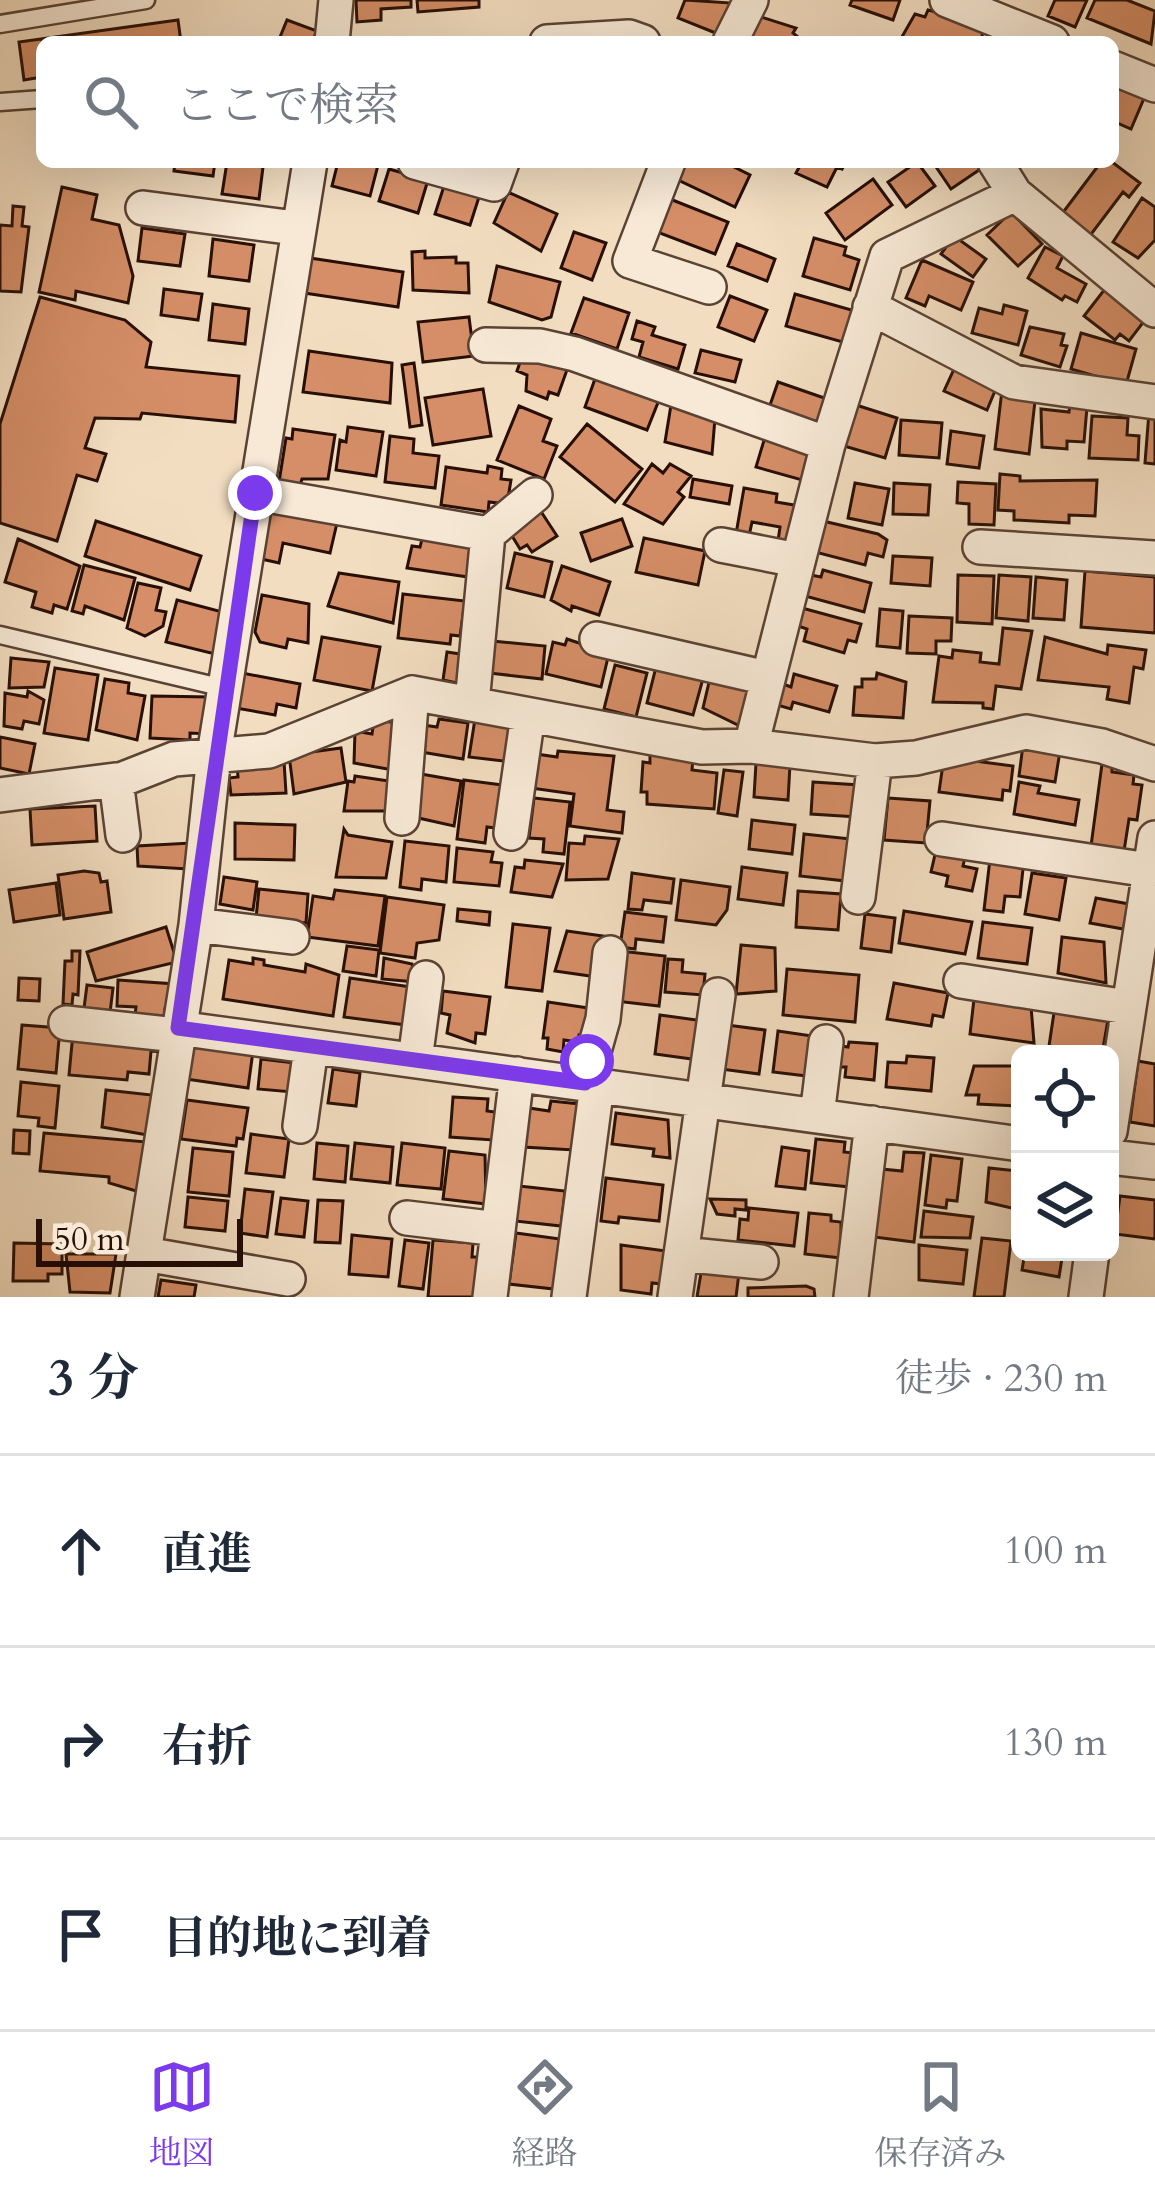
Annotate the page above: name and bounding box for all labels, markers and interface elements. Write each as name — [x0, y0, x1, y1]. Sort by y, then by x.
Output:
search box — [36, 36, 1119, 168]
icon: search — [78, 69, 144, 135]
text: ここで検索 — [174, 75, 399, 136]
route end — [228, 466, 282, 520]
route start — [560, 1034, 614, 1088]
map controls — [1011, 1045, 1119, 1261]
button: locate — [1011, 1045, 1119, 1153]
button: layers — [1011, 1153, 1119, 1261]
scale bar — [36, 1213, 243, 1266]
text: 50 m — [54, 1217, 125, 1262]
text: 3 分 — [48, 1344, 139, 1414]
text: 徒歩 · 230 m — [895, 1352, 1107, 1405]
icon: ahead — [48, 1518, 114, 1584]
text: 直進 — [162, 1524, 252, 1585]
text: 100 m — [1004, 1524, 1107, 1577]
icon: right — [48, 1710, 114, 1776]
text: 右折 — [162, 1716, 252, 1777]
text: 130 m — [1004, 1716, 1107, 1769]
icon: arrive — [48, 1902, 114, 1968]
text: 目的地に到着 — [162, 1908, 432, 1969]
tab: 地図 — [149, 2054, 215, 2176]
tab: 経路 — [512, 2054, 578, 2176]
tab: 保存済み — [875, 2054, 1007, 2176]

